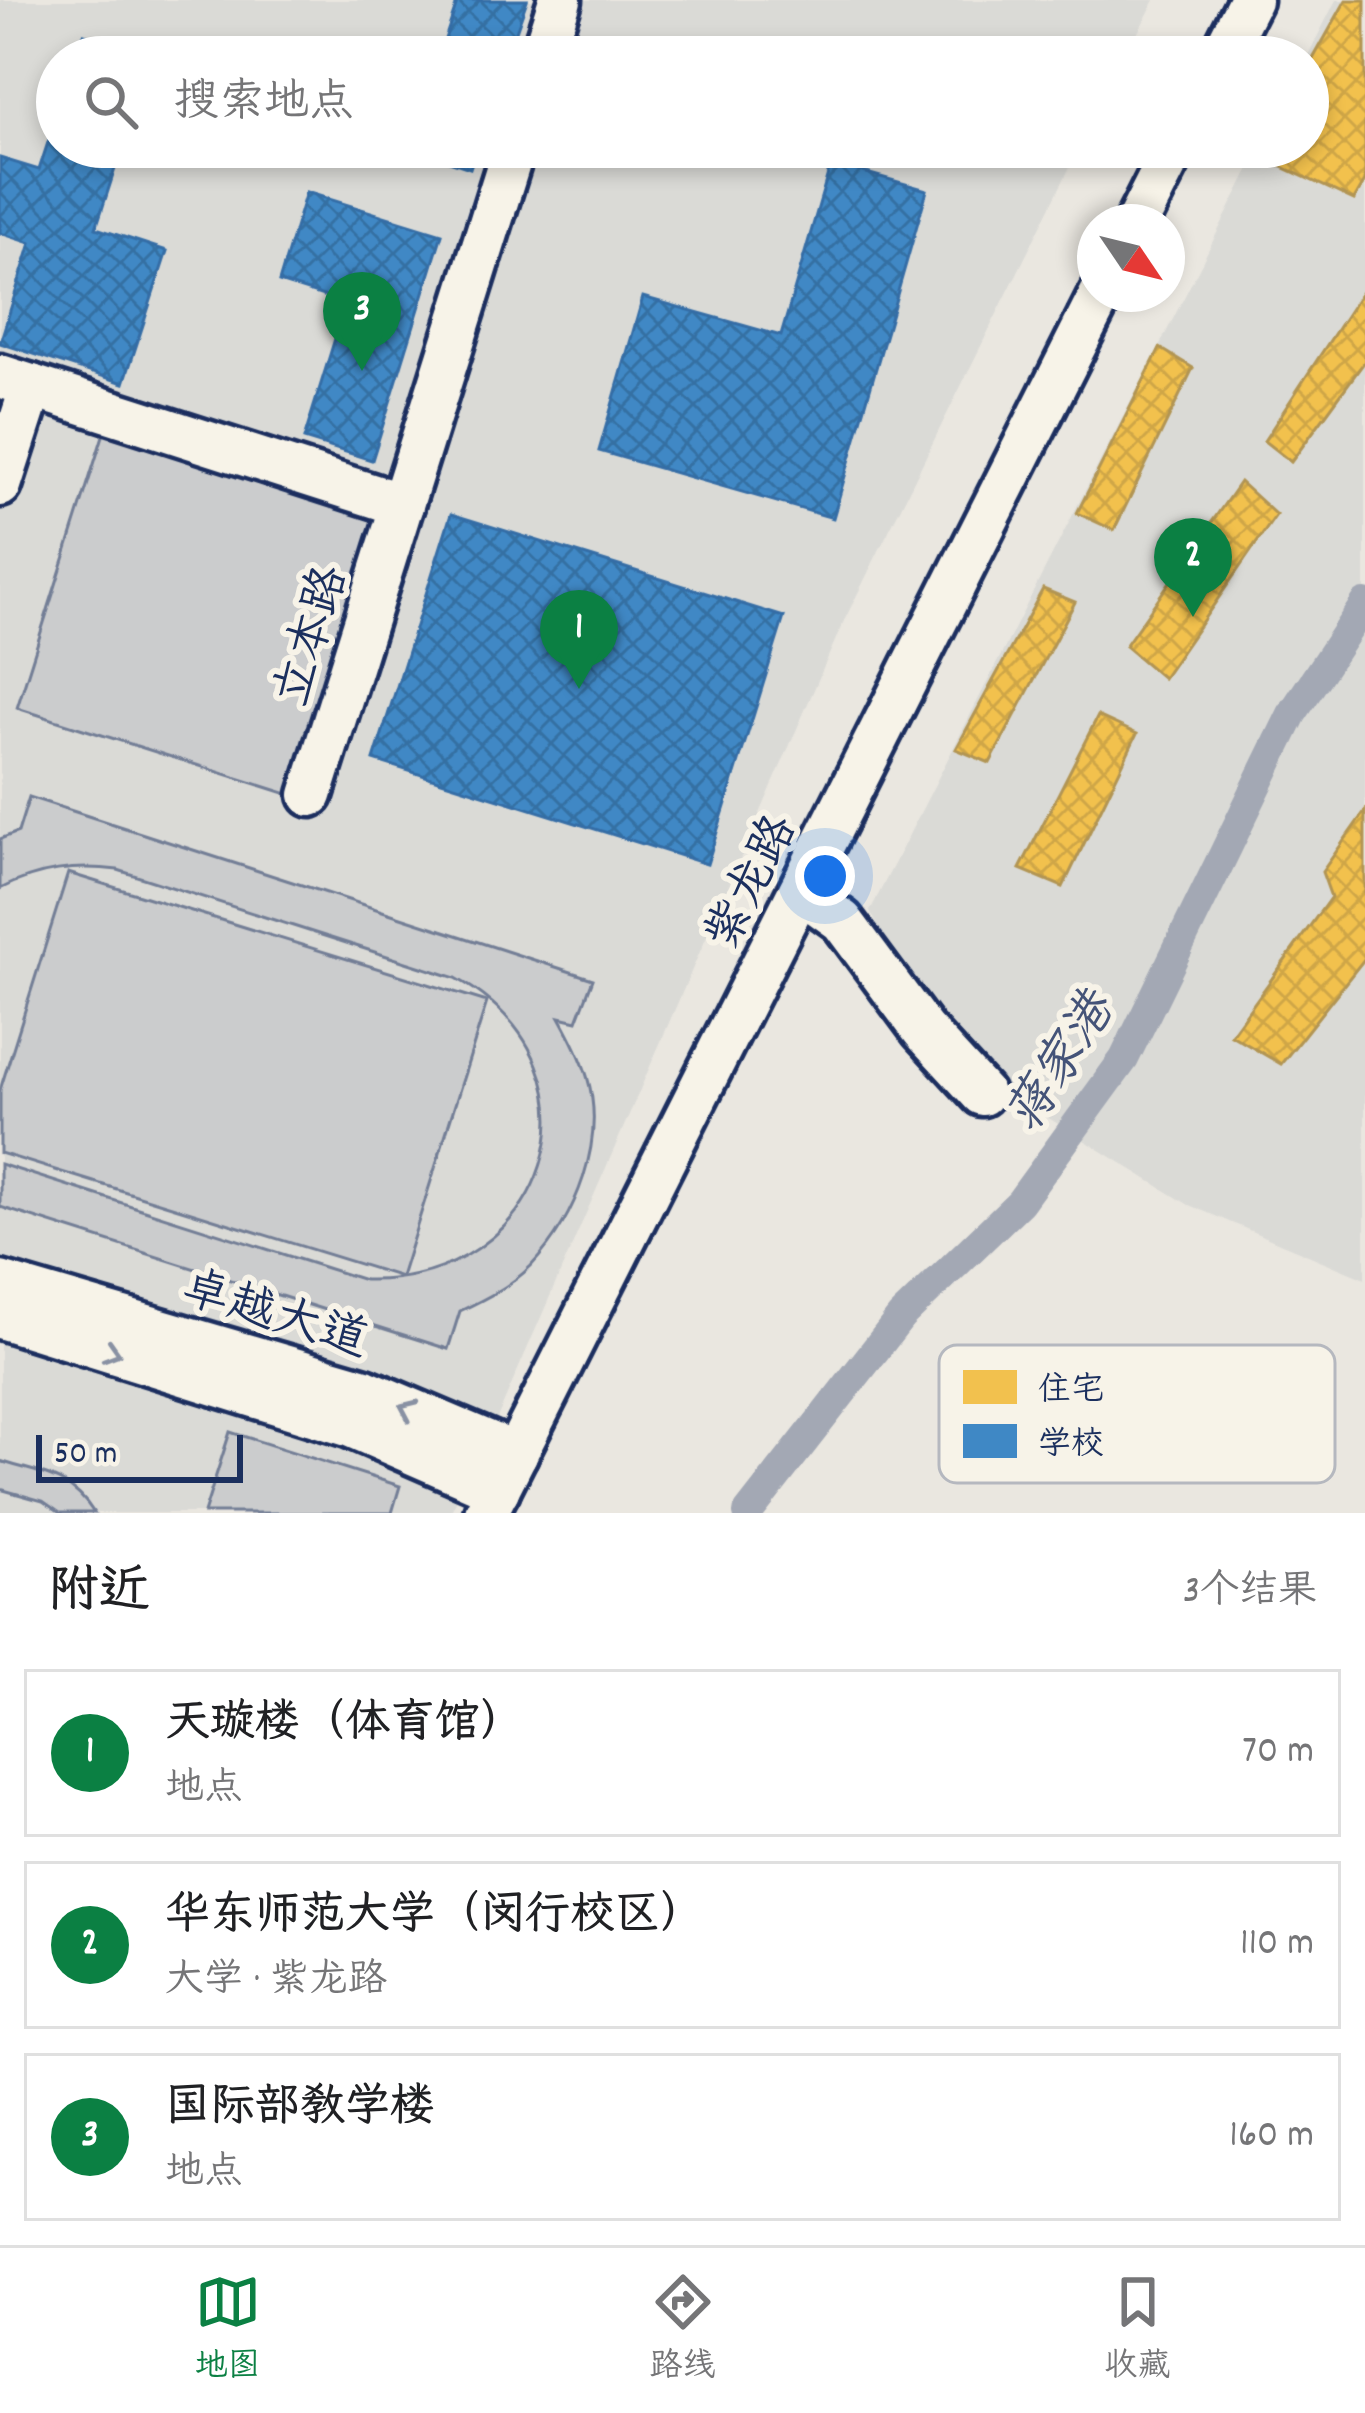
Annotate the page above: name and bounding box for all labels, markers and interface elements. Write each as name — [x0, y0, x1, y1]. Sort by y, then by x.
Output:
search box — [36, 36, 1329, 168]
icon: search — [78, 69, 144, 135]
text: 搜索地点 — [174, 73, 354, 137]
north arrow — [1077, 204, 1185, 312]
pin: 3 — [323, 272, 401, 371]
pin: 2 — [1154, 518, 1232, 617]
street label: 立本路 — [261, 558, 369, 716]
pin: 1 — [540, 590, 618, 689]
street label: 紫龙路 — [691, 805, 818, 964]
your location — [795, 846, 855, 906]
water label: 蒋家港 — [992, 978, 1138, 1149]
street label: 卓越大道 — [172, 1257, 376, 1379]
one-way arrow — [101, 1338, 122, 1363]
legend — [939, 1345, 1335, 1483]
text: 住宅 — [1038, 1369, 1104, 1416]
one-way arrow — [399, 1399, 421, 1423]
text: 学校 — [1038, 1423, 1104, 1470]
scale bar — [36, 1429, 243, 1482]
text: 50 m — [54, 1432, 118, 1479]
text: 附近 — [48, 1559, 150, 1631]
text: 3个结果 — [1183, 1566, 1317, 1621]
text: 天璇楼（体育馆） — [165, 1694, 525, 1758]
text: 1 — [86, 1726, 94, 1781]
text: 70 m — [1242, 1726, 1314, 1781]
text: 地点 — [165, 1763, 243, 1818]
text: 华东师范大学（闵行校区） — [165, 1886, 705, 1950]
text: 2 — [81, 1918, 99, 1973]
text: 110 m — [1240, 1918, 1314, 1973]
text: 大学 · 紫龙路 — [165, 1955, 387, 2010]
text: 国际部教学楼 — [165, 2078, 435, 2142]
text: 3 — [81, 2110, 99, 2165]
text: 160 m — [1229, 2110, 1314, 2165]
text: 地点 — [165, 2147, 243, 2202]
tab: 地图 — [195, 2269, 261, 2392]
tab: 路线 — [650, 2269, 716, 2392]
tab: 收藏 — [1105, 2269, 1171, 2392]

